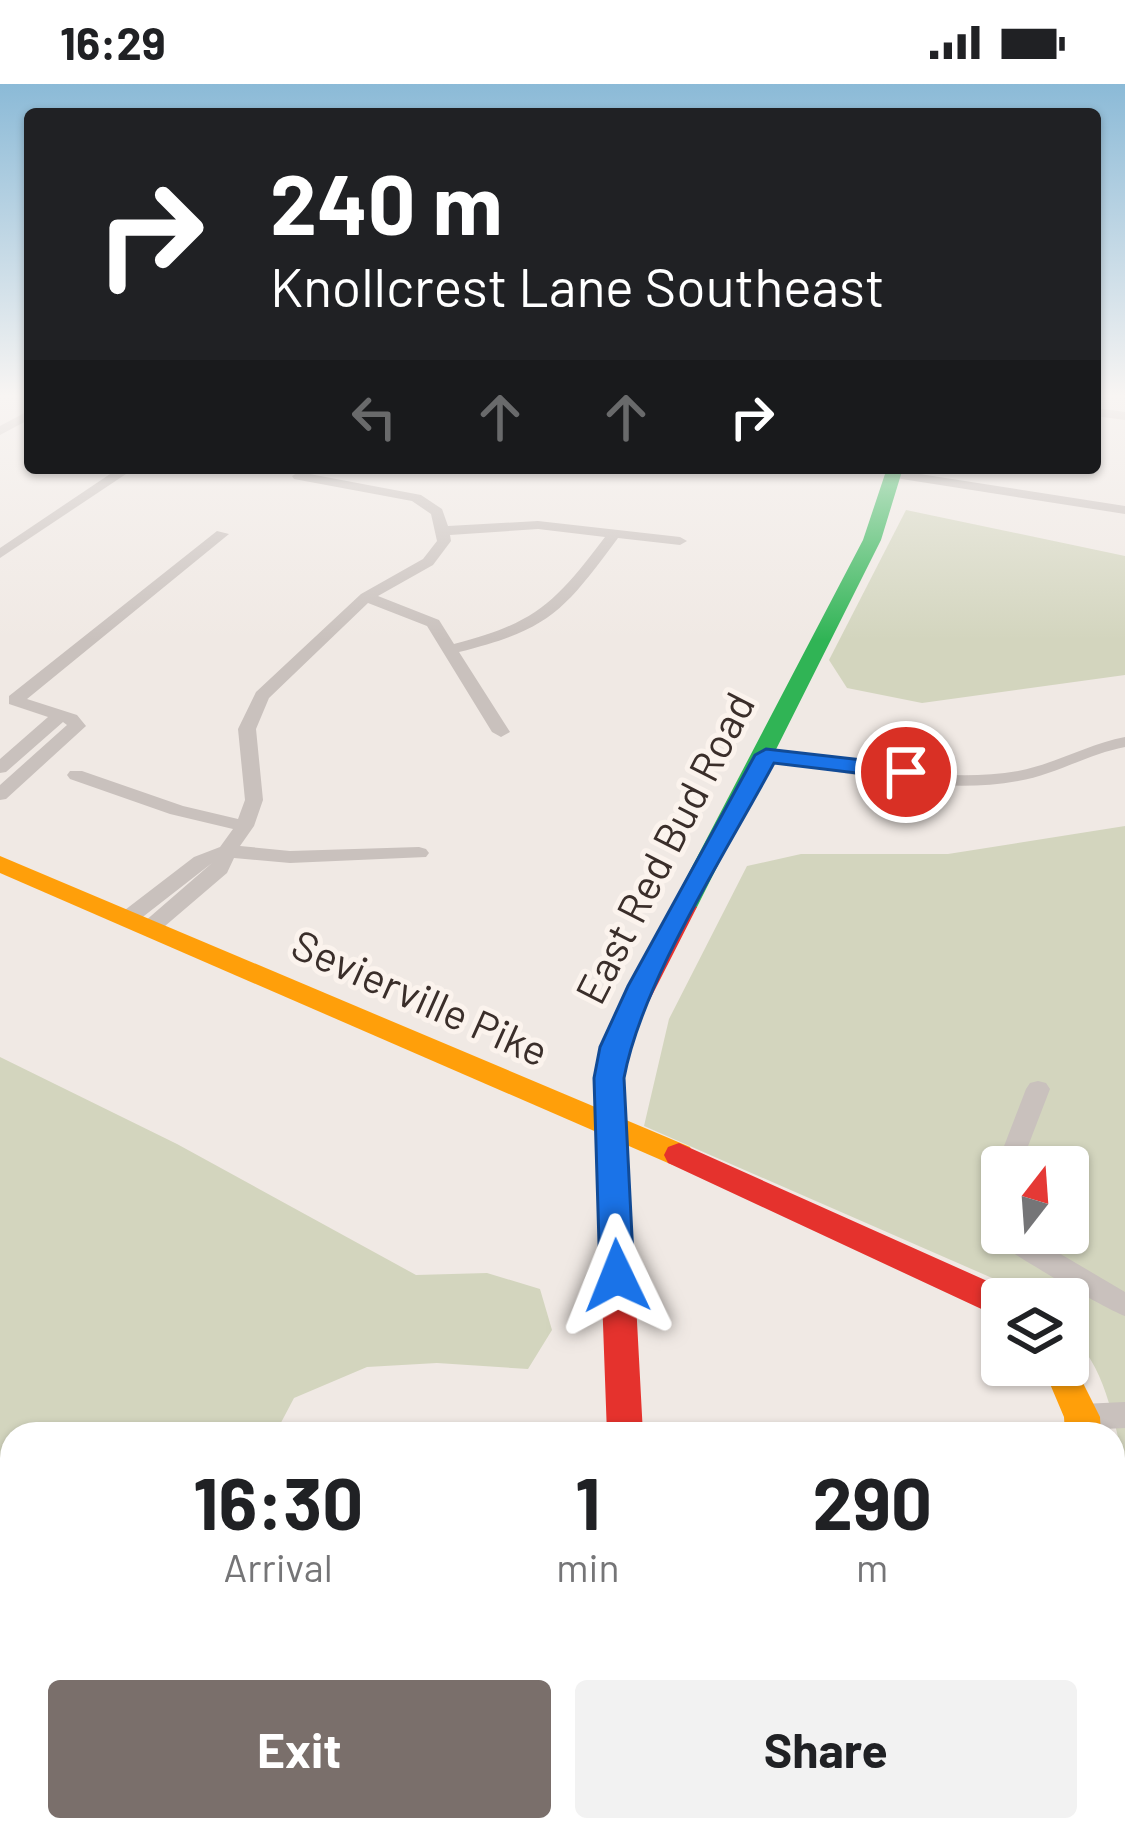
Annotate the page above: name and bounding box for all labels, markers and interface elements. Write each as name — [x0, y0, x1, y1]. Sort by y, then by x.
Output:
text: 16:29 — [60, 15, 166, 69]
text: 240 m — [270, 151, 503, 252]
icon: right — [72, 156, 228, 312]
text: Knollcrest Lane Southeast — [270, 253, 885, 318]
icon: left — [341, 384, 407, 450]
icon: ahead — [467, 384, 533, 450]
icon: ahead — [593, 384, 659, 450]
icon: right — [719, 384, 785, 450]
street label: East Red Bud Road — [563, 683, 763, 1011]
pin — [855, 721, 957, 823]
icon: arrive — [873, 739, 939, 805]
street label: Sevierville Pike — [285, 917, 557, 1075]
north arrow — [981, 1146, 1089, 1254]
map controls — [981, 1146, 1089, 1386]
position arrow — [554, 1213, 680, 1339]
button: layers — [981, 1278, 1089, 1386]
text: 16:30 — [193, 1458, 363, 1544]
text: 1 — [575, 1458, 601, 1544]
text: 290 — [812, 1458, 932, 1544]
text: Arrival — [224, 1543, 333, 1590]
text: min — [556, 1543, 619, 1590]
text: m — [856, 1543, 888, 1590]
button: Exit — [48, 1680, 551, 1818]
button: Share — [575, 1680, 1077, 1818]

